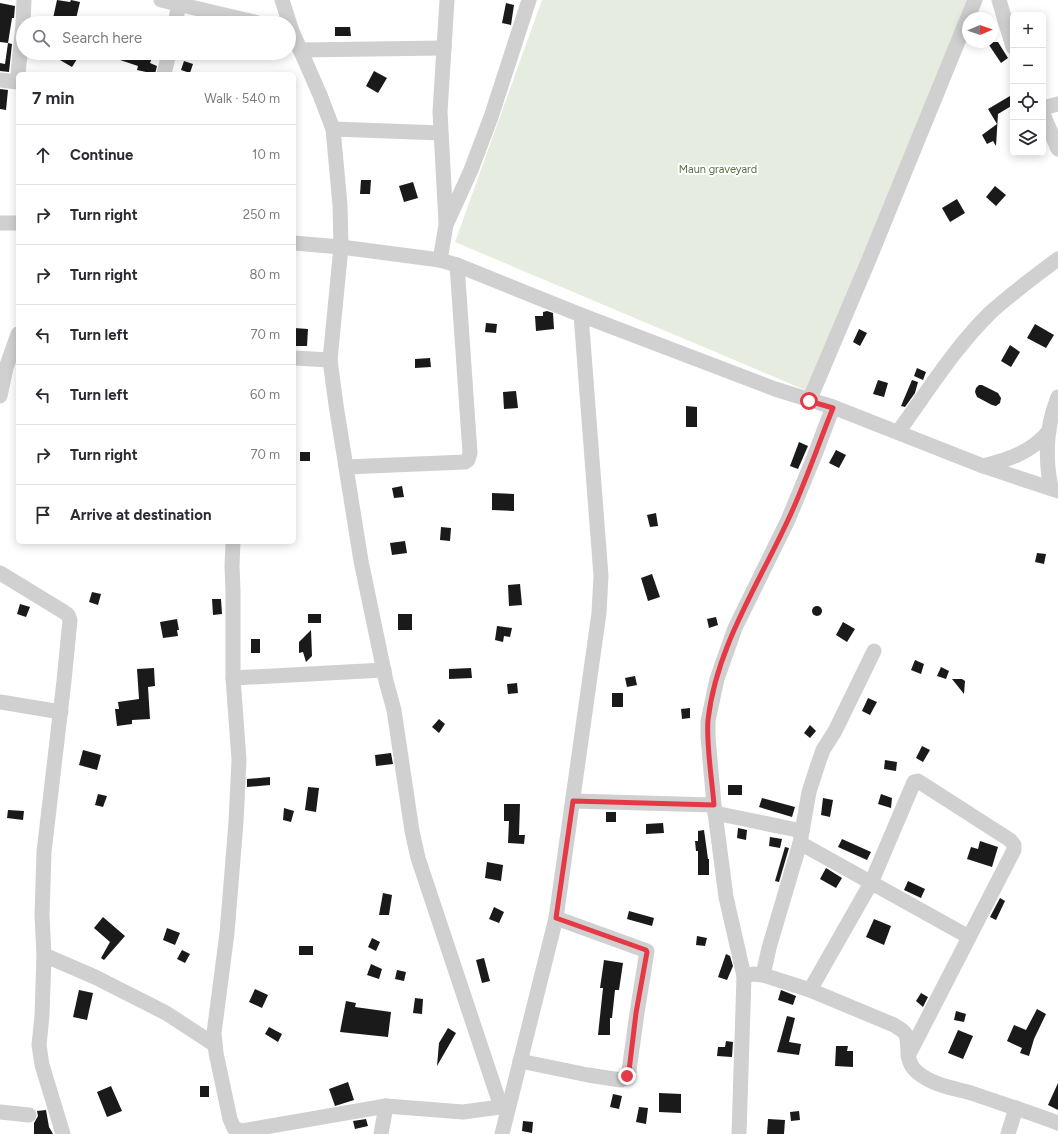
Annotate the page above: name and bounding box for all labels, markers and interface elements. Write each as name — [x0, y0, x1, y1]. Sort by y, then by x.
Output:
north arrow — [962, 12, 998, 48]
map controls — [1010, 12, 1046, 156]
button: + — [1010, 12, 1046, 48]
search box — [16, 16, 296, 60]
icon: search — [30, 27, 52, 49]
text: Search here — [62, 29, 142, 47]
button: − — [1010, 48, 1046, 84]
button: locate — [1010, 84, 1046, 120]
text: 7 min — [32, 88, 74, 108]
text: Walk · 540 m — [204, 91, 280, 106]
button: layers — [1010, 120, 1046, 156]
icon: ahead — [32, 144, 54, 166]
text: Continue — [70, 146, 133, 164]
text: 10 m — [252, 147, 280, 162]
park label: Maun graveyard — [679, 163, 757, 176]
icon: right — [32, 204, 54, 226]
text: Turn right — [70, 206, 138, 224]
text: 250 m — [243, 207, 280, 222]
icon: right — [32, 264, 54, 286]
text: Turn right — [70, 266, 138, 284]
text: 80 m — [249, 267, 280, 282]
icon: left — [32, 324, 54, 346]
text: Turn left — [70, 326, 128, 344]
text: 70 m — [250, 327, 280, 342]
icon: left — [32, 384, 54, 406]
text: Turn left — [70, 386, 128, 404]
text: 60 m — [250, 387, 280, 402]
route start — [800, 392, 818, 410]
icon: right — [32, 444, 54, 466]
text: Turn right — [70, 446, 138, 464]
text: 70 m — [250, 447, 280, 462]
icon: arrive — [32, 504, 54, 526]
text: Arrive at destination — [70, 506, 211, 524]
route end — [618, 1067, 636, 1085]

